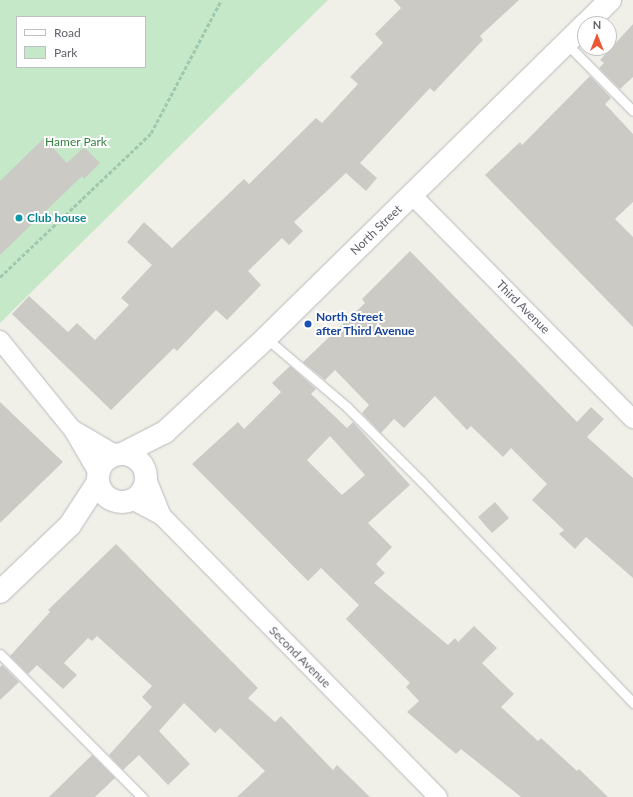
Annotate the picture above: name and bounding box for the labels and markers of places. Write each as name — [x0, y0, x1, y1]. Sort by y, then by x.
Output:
place label: Club house — [27, 211, 87, 225]
marker: Club house — [14, 213, 24, 223]
place label: North Street after Third Avenue — [316, 310, 415, 338]
marker: North Street after Third Avenue — [303, 319, 313, 329]

